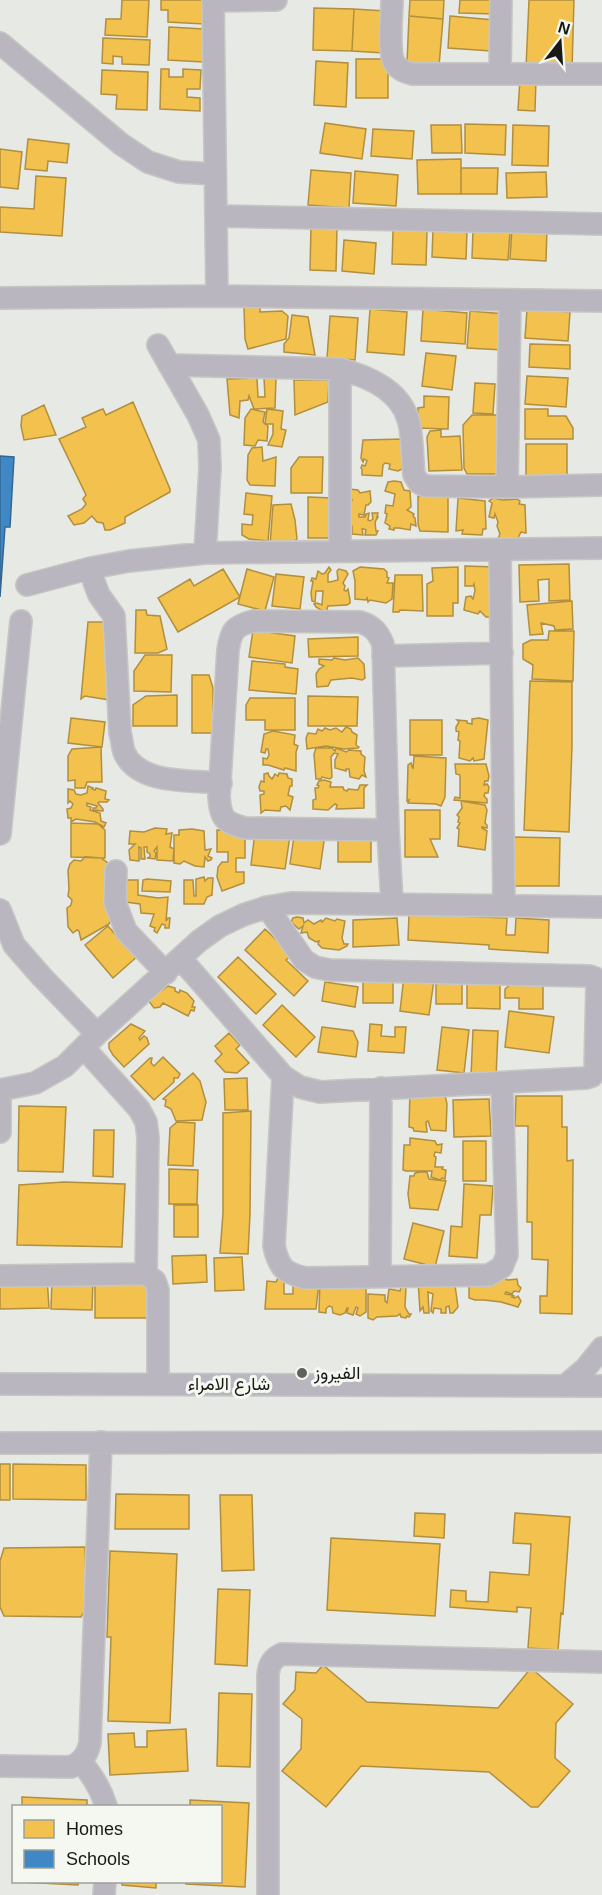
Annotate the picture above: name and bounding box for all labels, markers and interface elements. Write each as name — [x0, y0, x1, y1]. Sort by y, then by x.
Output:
north arrow — [530, 12, 590, 72]
text: N — [556, 18, 572, 38]
place label: الفيروز — [313, 1363, 360, 1384]
marker: الفيروز — [295, 1366, 309, 1380]
street label: شارع الامراء — [188, 1374, 270, 1396]
legend — [12, 1805, 222, 1883]
text: Homes — [66, 1819, 123, 1839]
text: Schools — [66, 1849, 130, 1869]

